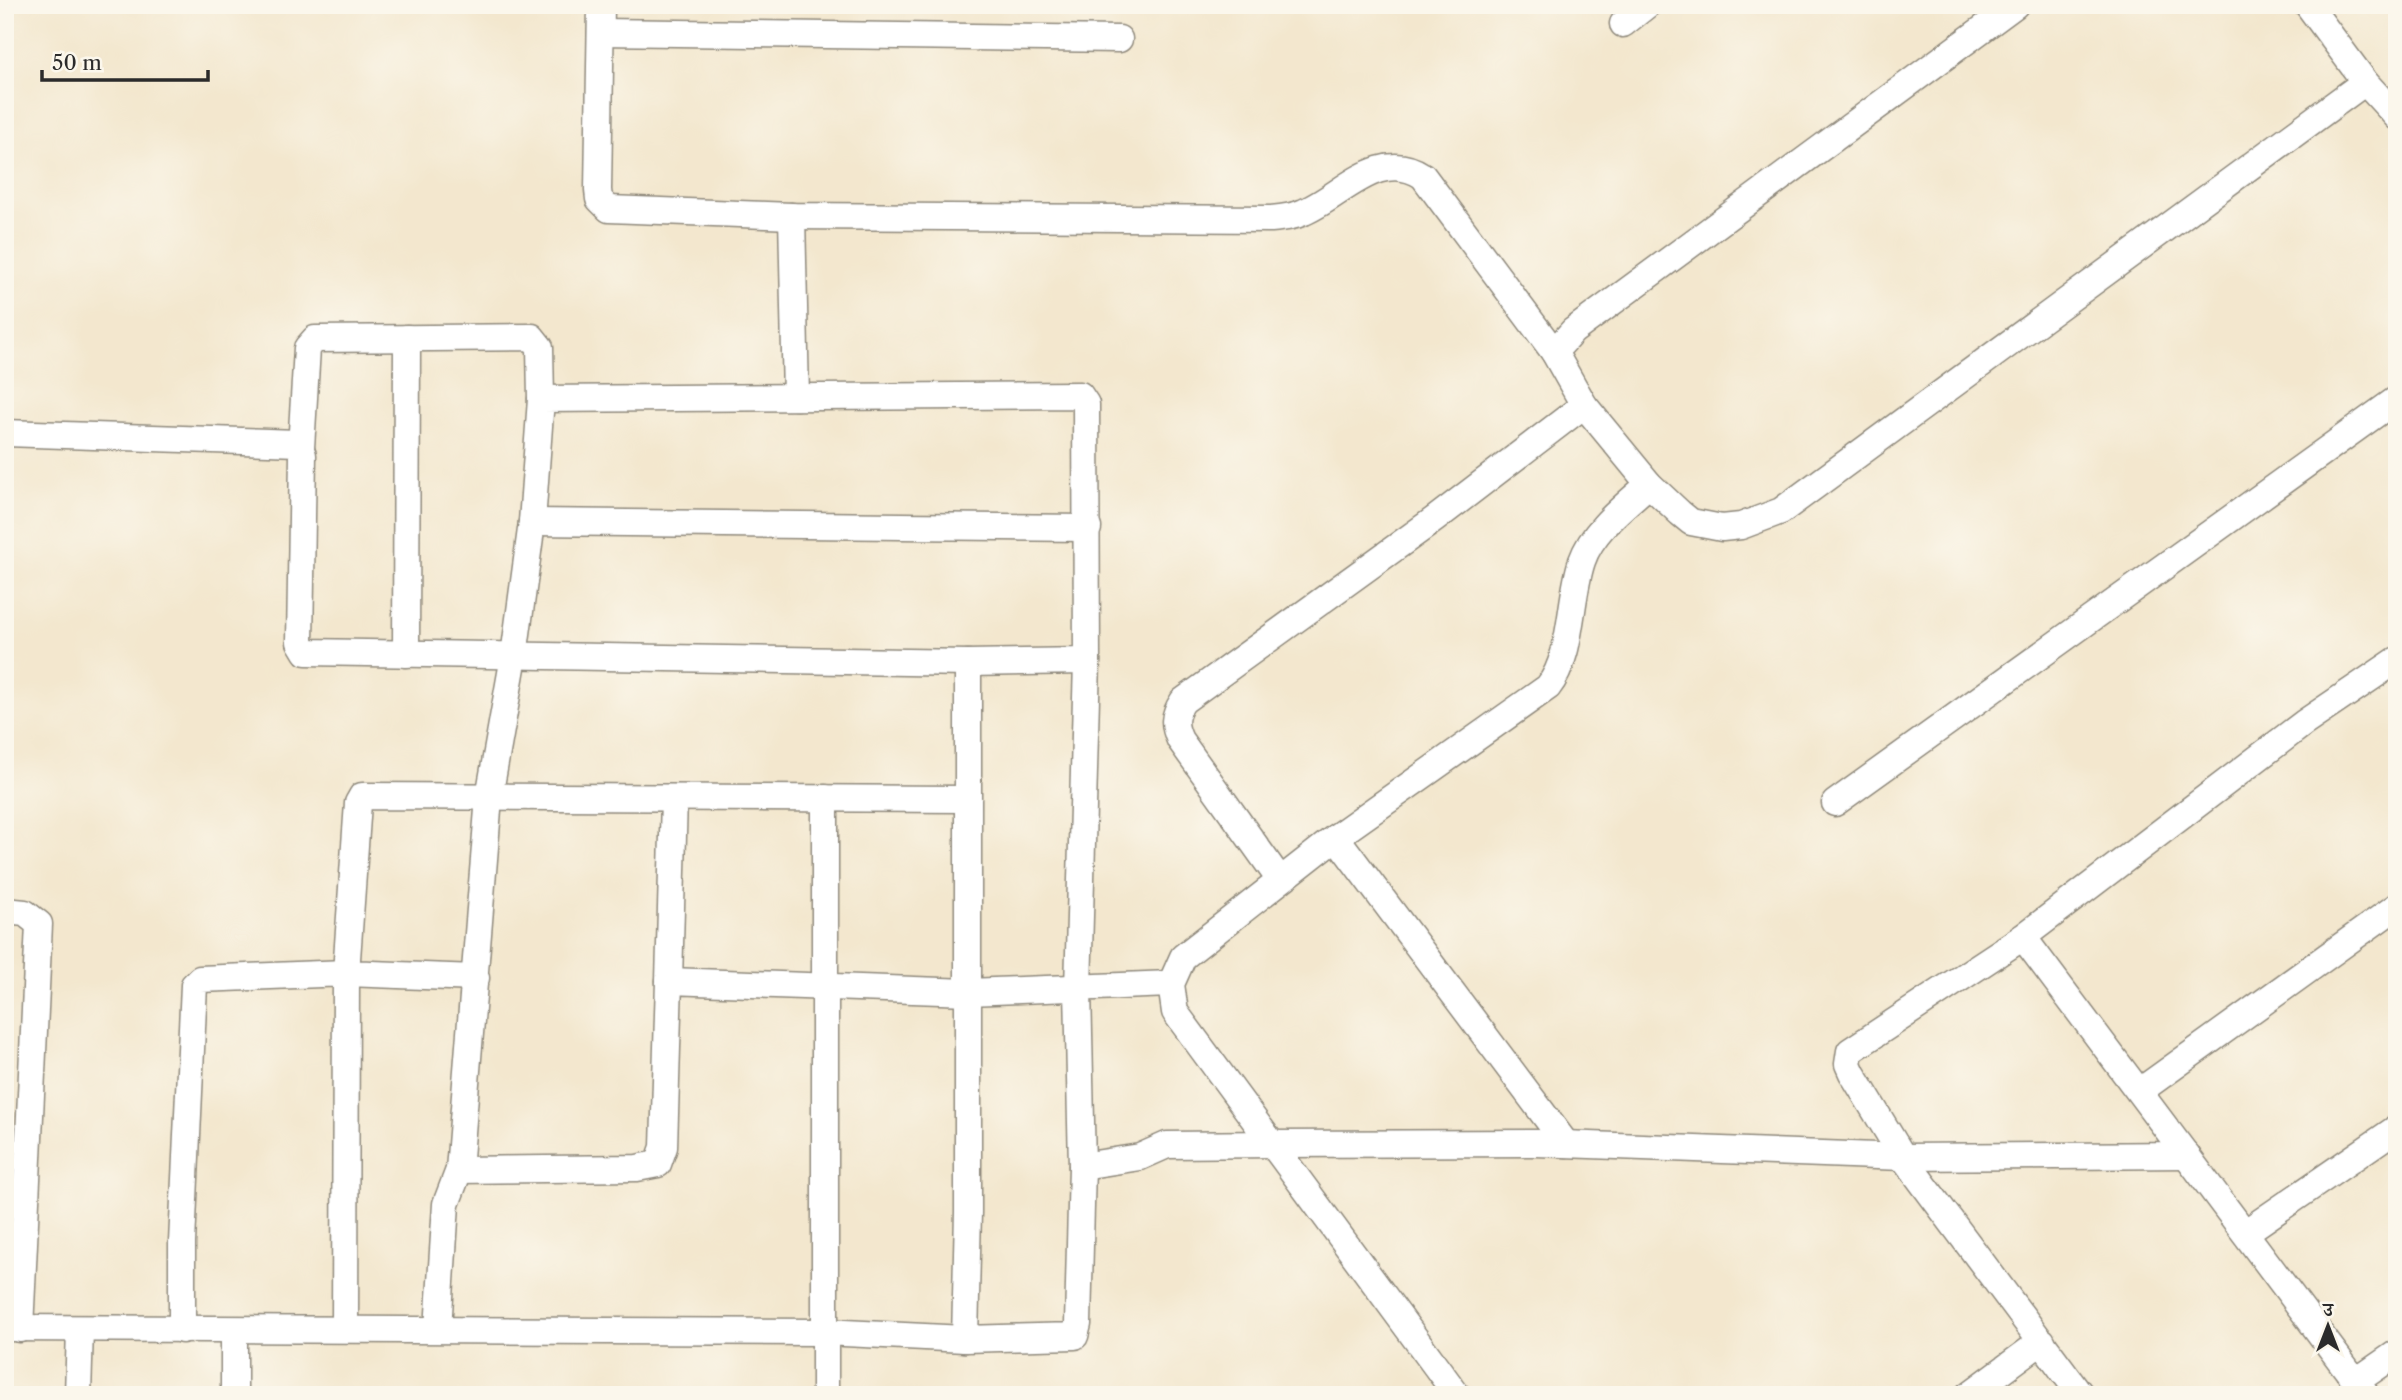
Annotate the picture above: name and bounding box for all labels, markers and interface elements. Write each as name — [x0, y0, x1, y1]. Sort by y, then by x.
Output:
scale bar — [42, 38, 208, 82]
text: 50 m — [52, 50, 102, 75]
north arrow — [2294, 1292, 2364, 1362]
text: उ — [2321, 1298, 2334, 1321]

